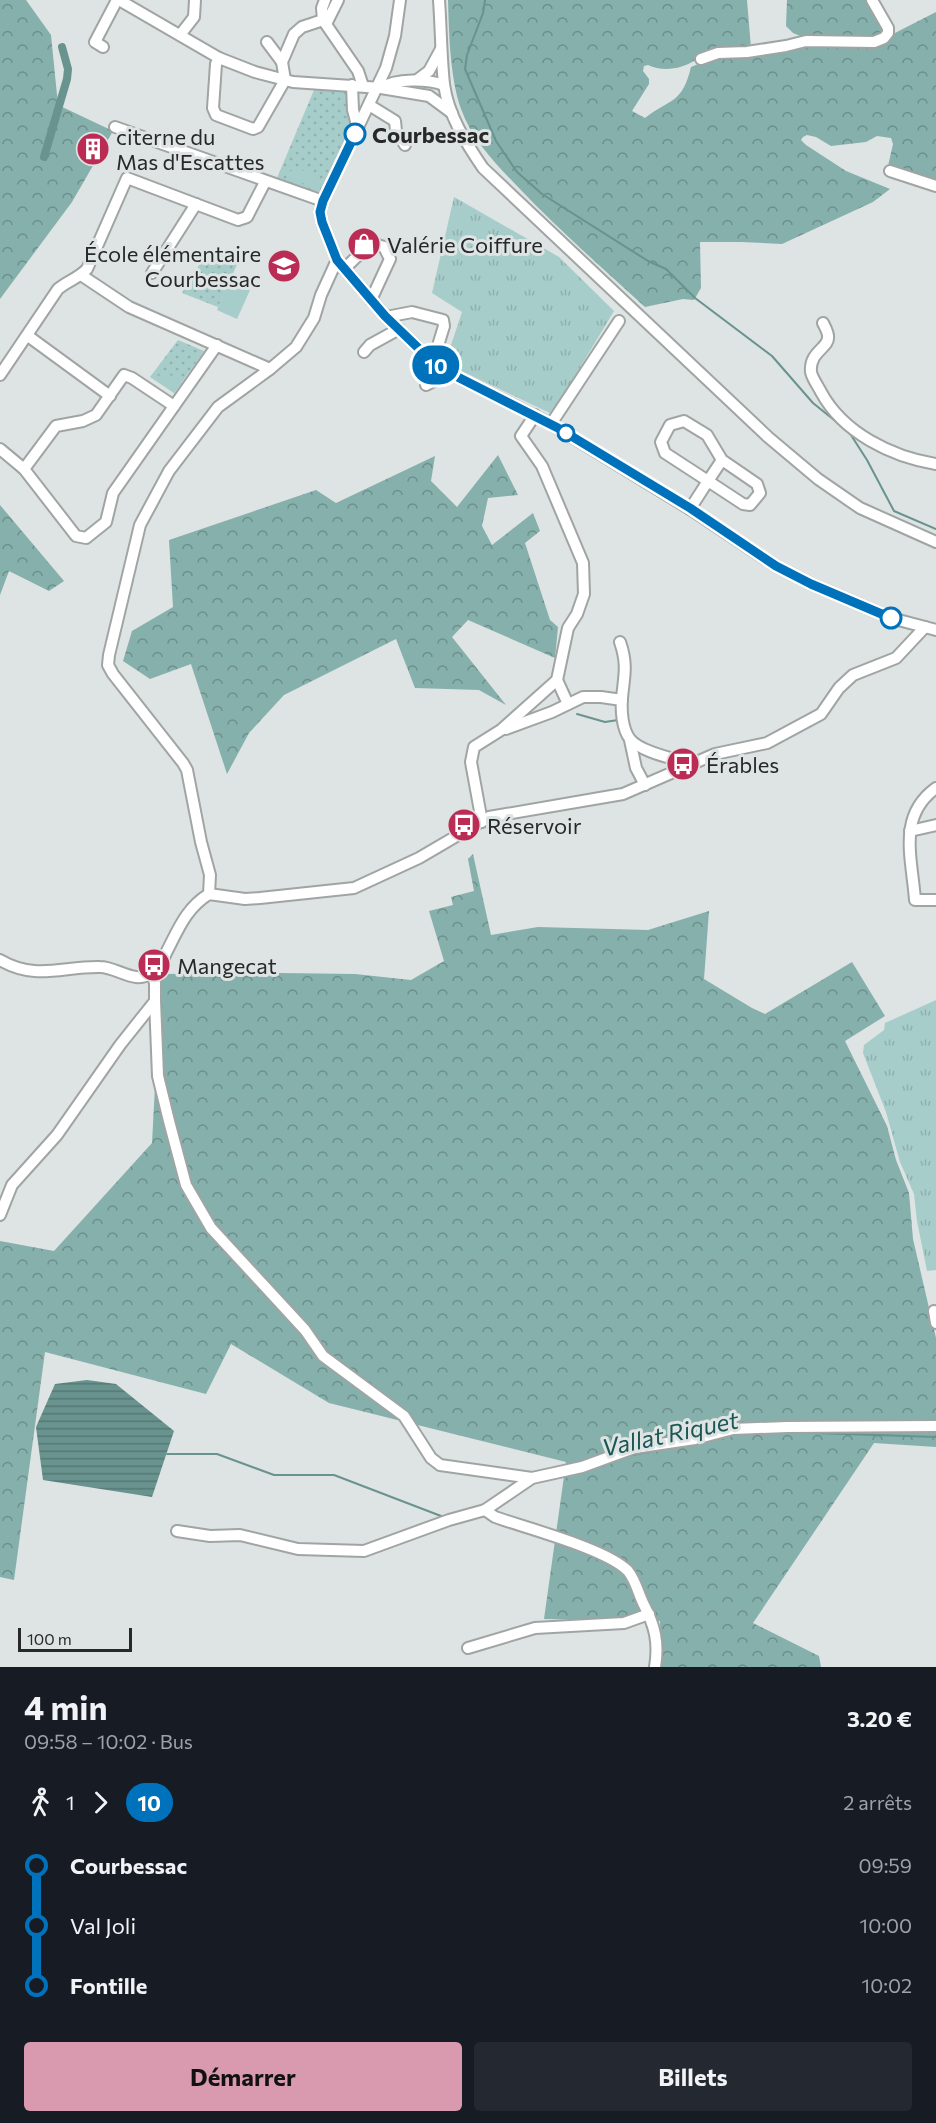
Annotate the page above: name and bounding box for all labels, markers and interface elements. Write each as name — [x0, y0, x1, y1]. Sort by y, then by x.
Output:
place label: Courbessac — [372, 121, 489, 148]
place label: citerne du Mas d'Escattes — [116, 123, 265, 175]
marker: Courbessac — [344, 123, 366, 145]
building icon: citerne du Mas d'Escattes — [75, 131, 111, 167]
shop icon: Valérie Coiffure — [346, 226, 382, 262]
place label: Valérie Coiffure — [387, 231, 543, 258]
place label: École élémentaire Courbessac — [84, 240, 261, 292]
school or university icon: École élémentaire Courbessac — [266, 248, 302, 284]
line badge: 10 — [409, 346, 463, 385]
text: 10 — [424, 353, 448, 378]
unlabelled marker — [557, 424, 575, 442]
unlabelled marker — [880, 607, 902, 629]
bus stop icon: Érables — [665, 746, 701, 782]
place label: Érables — [706, 751, 779, 778]
bus stop icon: Réservoir — [446, 807, 482, 843]
place label: Réservoir — [487, 812, 582, 839]
bus stop icon: Mangecat — [136, 947, 172, 983]
place label: Mangecat — [177, 952, 277, 979]
water label: Vallat Riquet — [599, 1404, 742, 1462]
scale bar — [18, 1625, 132, 1652]
text: 100 m — [27, 1629, 72, 1648]
text: 4 min — [24, 1686, 108, 1727]
text: 3.20 € — [847, 1705, 912, 1732]
text: 09:58 – 10:02 · Bus — [24, 1729, 193, 1753]
icon: walk — [24, 1786, 57, 1819]
icon: forward — [84, 1786, 117, 1819]
text: 1 — [66, 1790, 75, 1814]
text: 10 — [138, 1790, 161, 1815]
text: 2 arrêts — [843, 1790, 912, 1814]
text: Courbessac — [70, 1852, 187, 1879]
text: 09:59 — [858, 1853, 912, 1877]
text: Val Joli — [70, 1912, 136, 1939]
text: 10:00 — [860, 1913, 912, 1937]
text: Fontille — [70, 1972, 147, 1999]
text: 10:02 — [862, 1973, 912, 1997]
button: Démarrer — [24, 2042, 462, 2111]
button: Billets — [474, 2042, 912, 2111]

